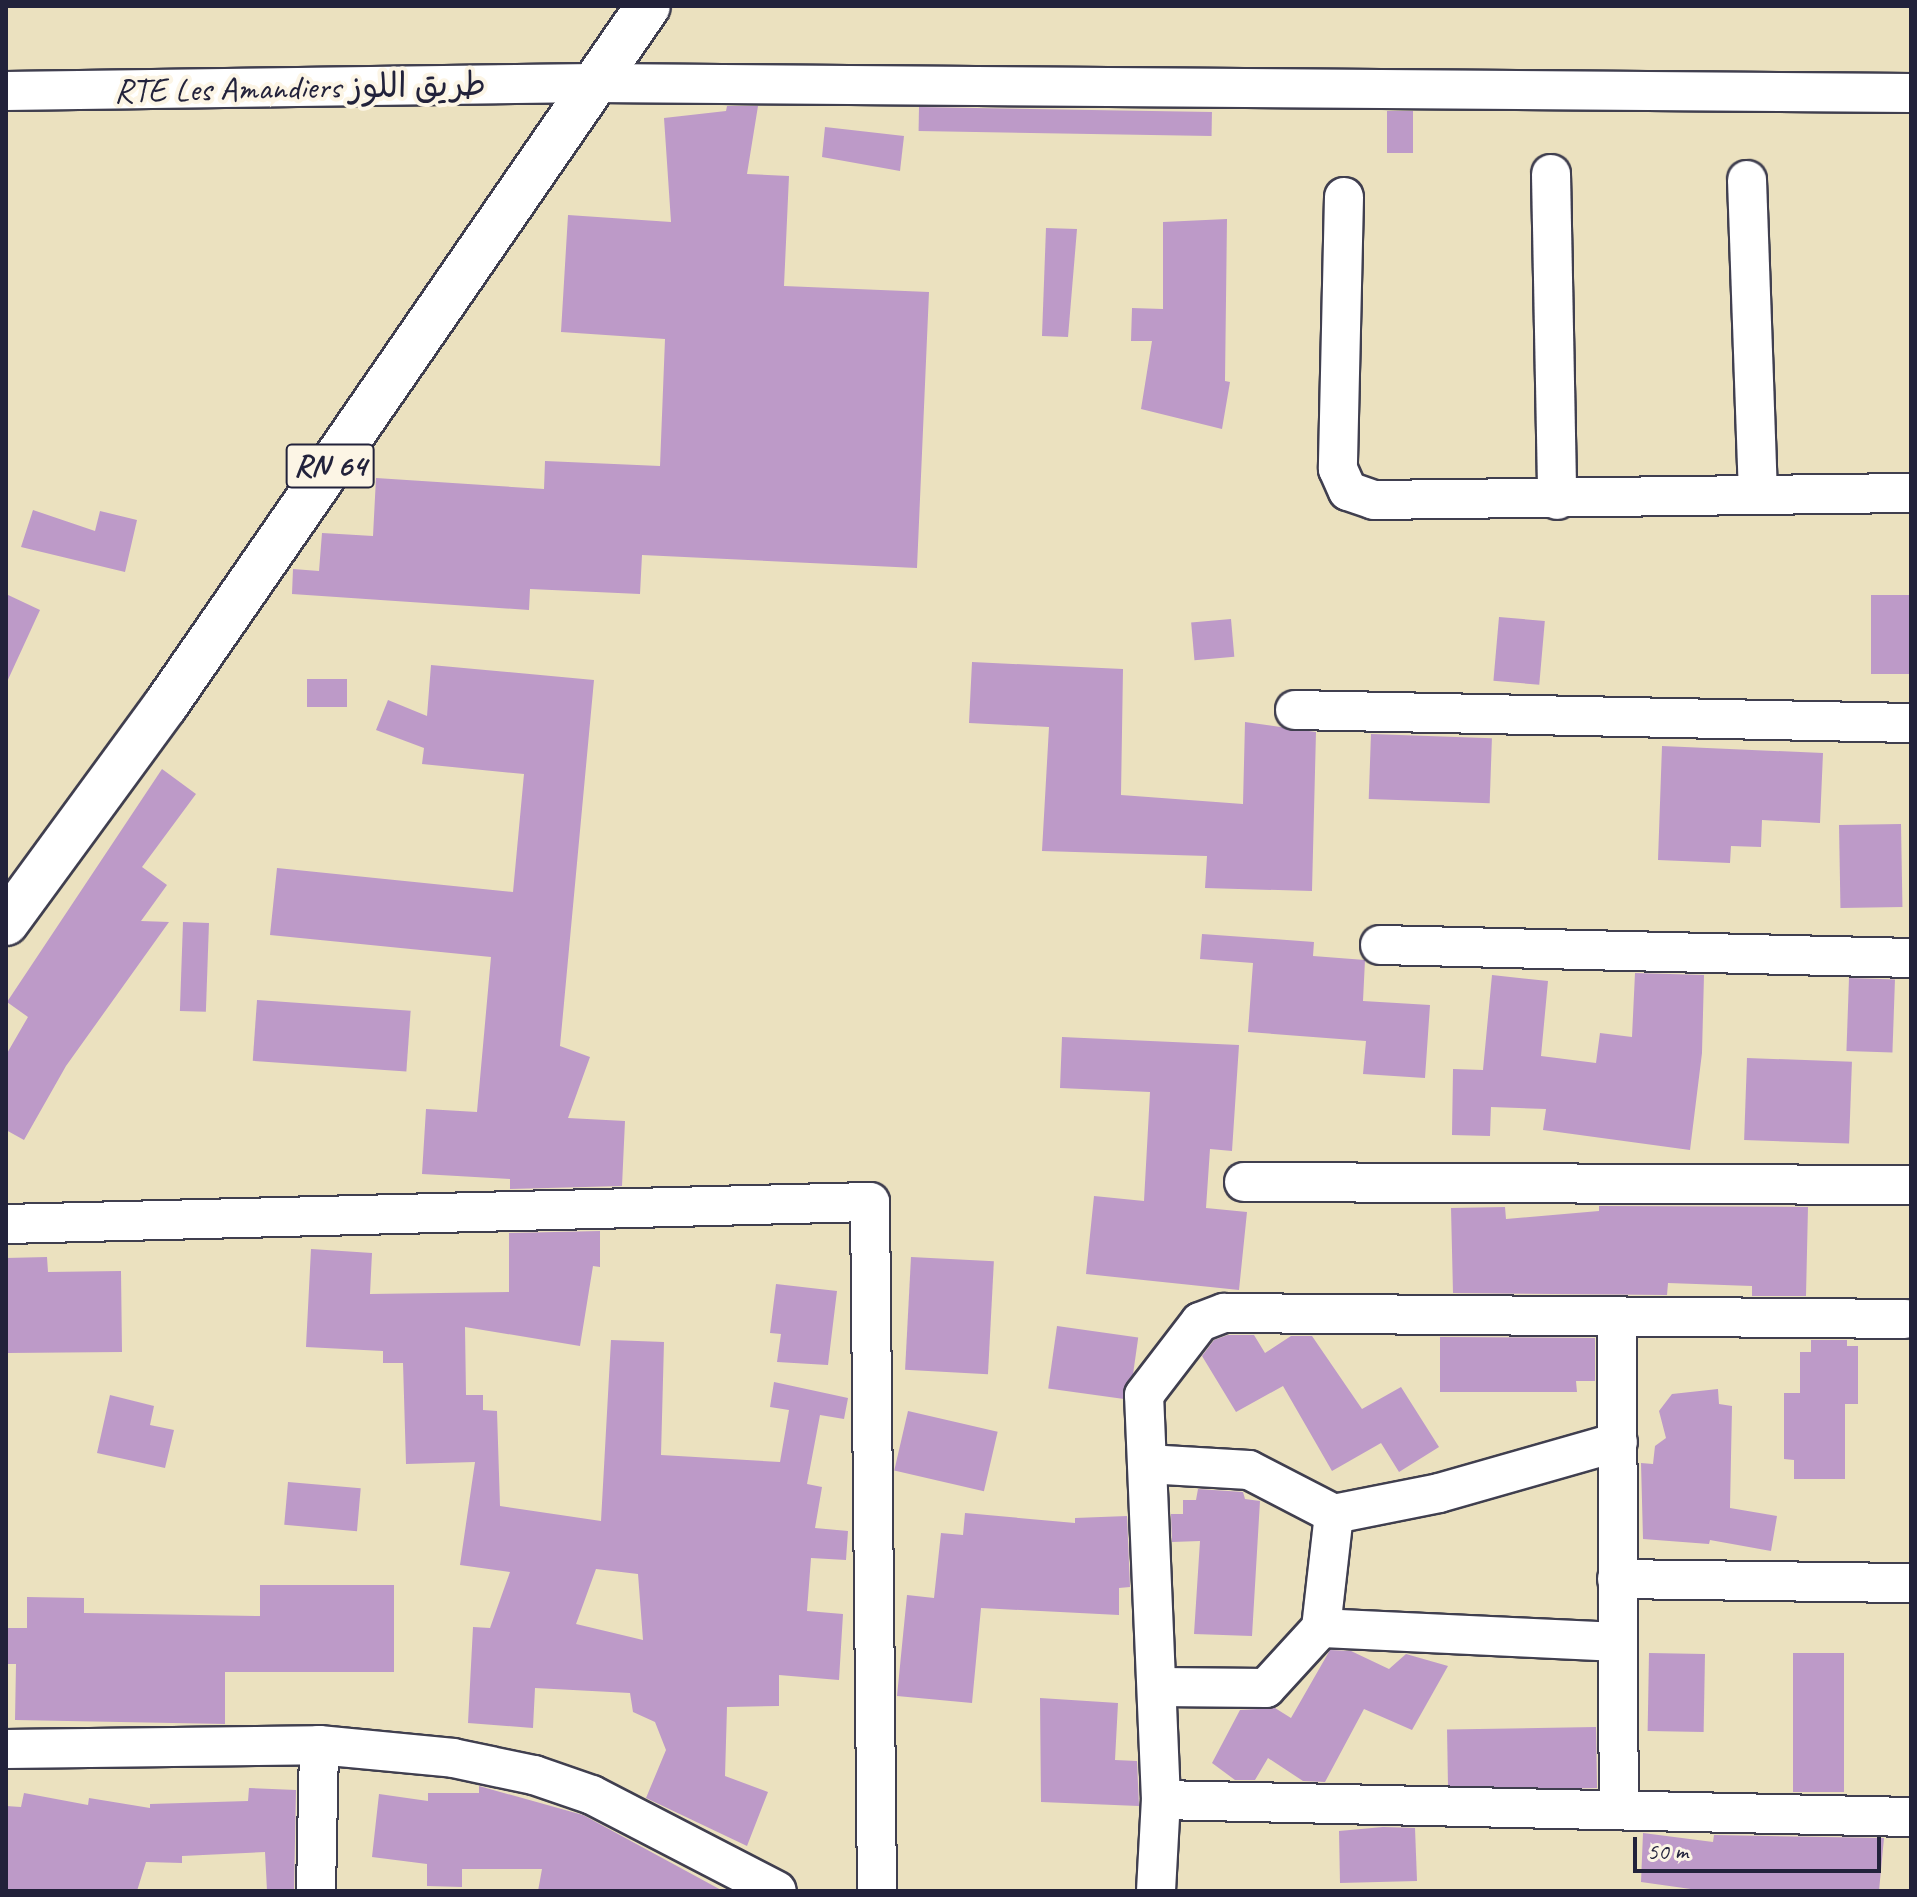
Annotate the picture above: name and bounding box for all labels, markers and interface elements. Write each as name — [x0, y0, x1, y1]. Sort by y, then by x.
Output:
street label: RTE Les Amandiers طريق اللوز — [114, 63, 486, 111]
road number: RN 64 — [284, 438, 376, 494]
scale bar — [1637, 1821, 1885, 1871]
text: 50 m — [1647, 1836, 1688, 1866]

